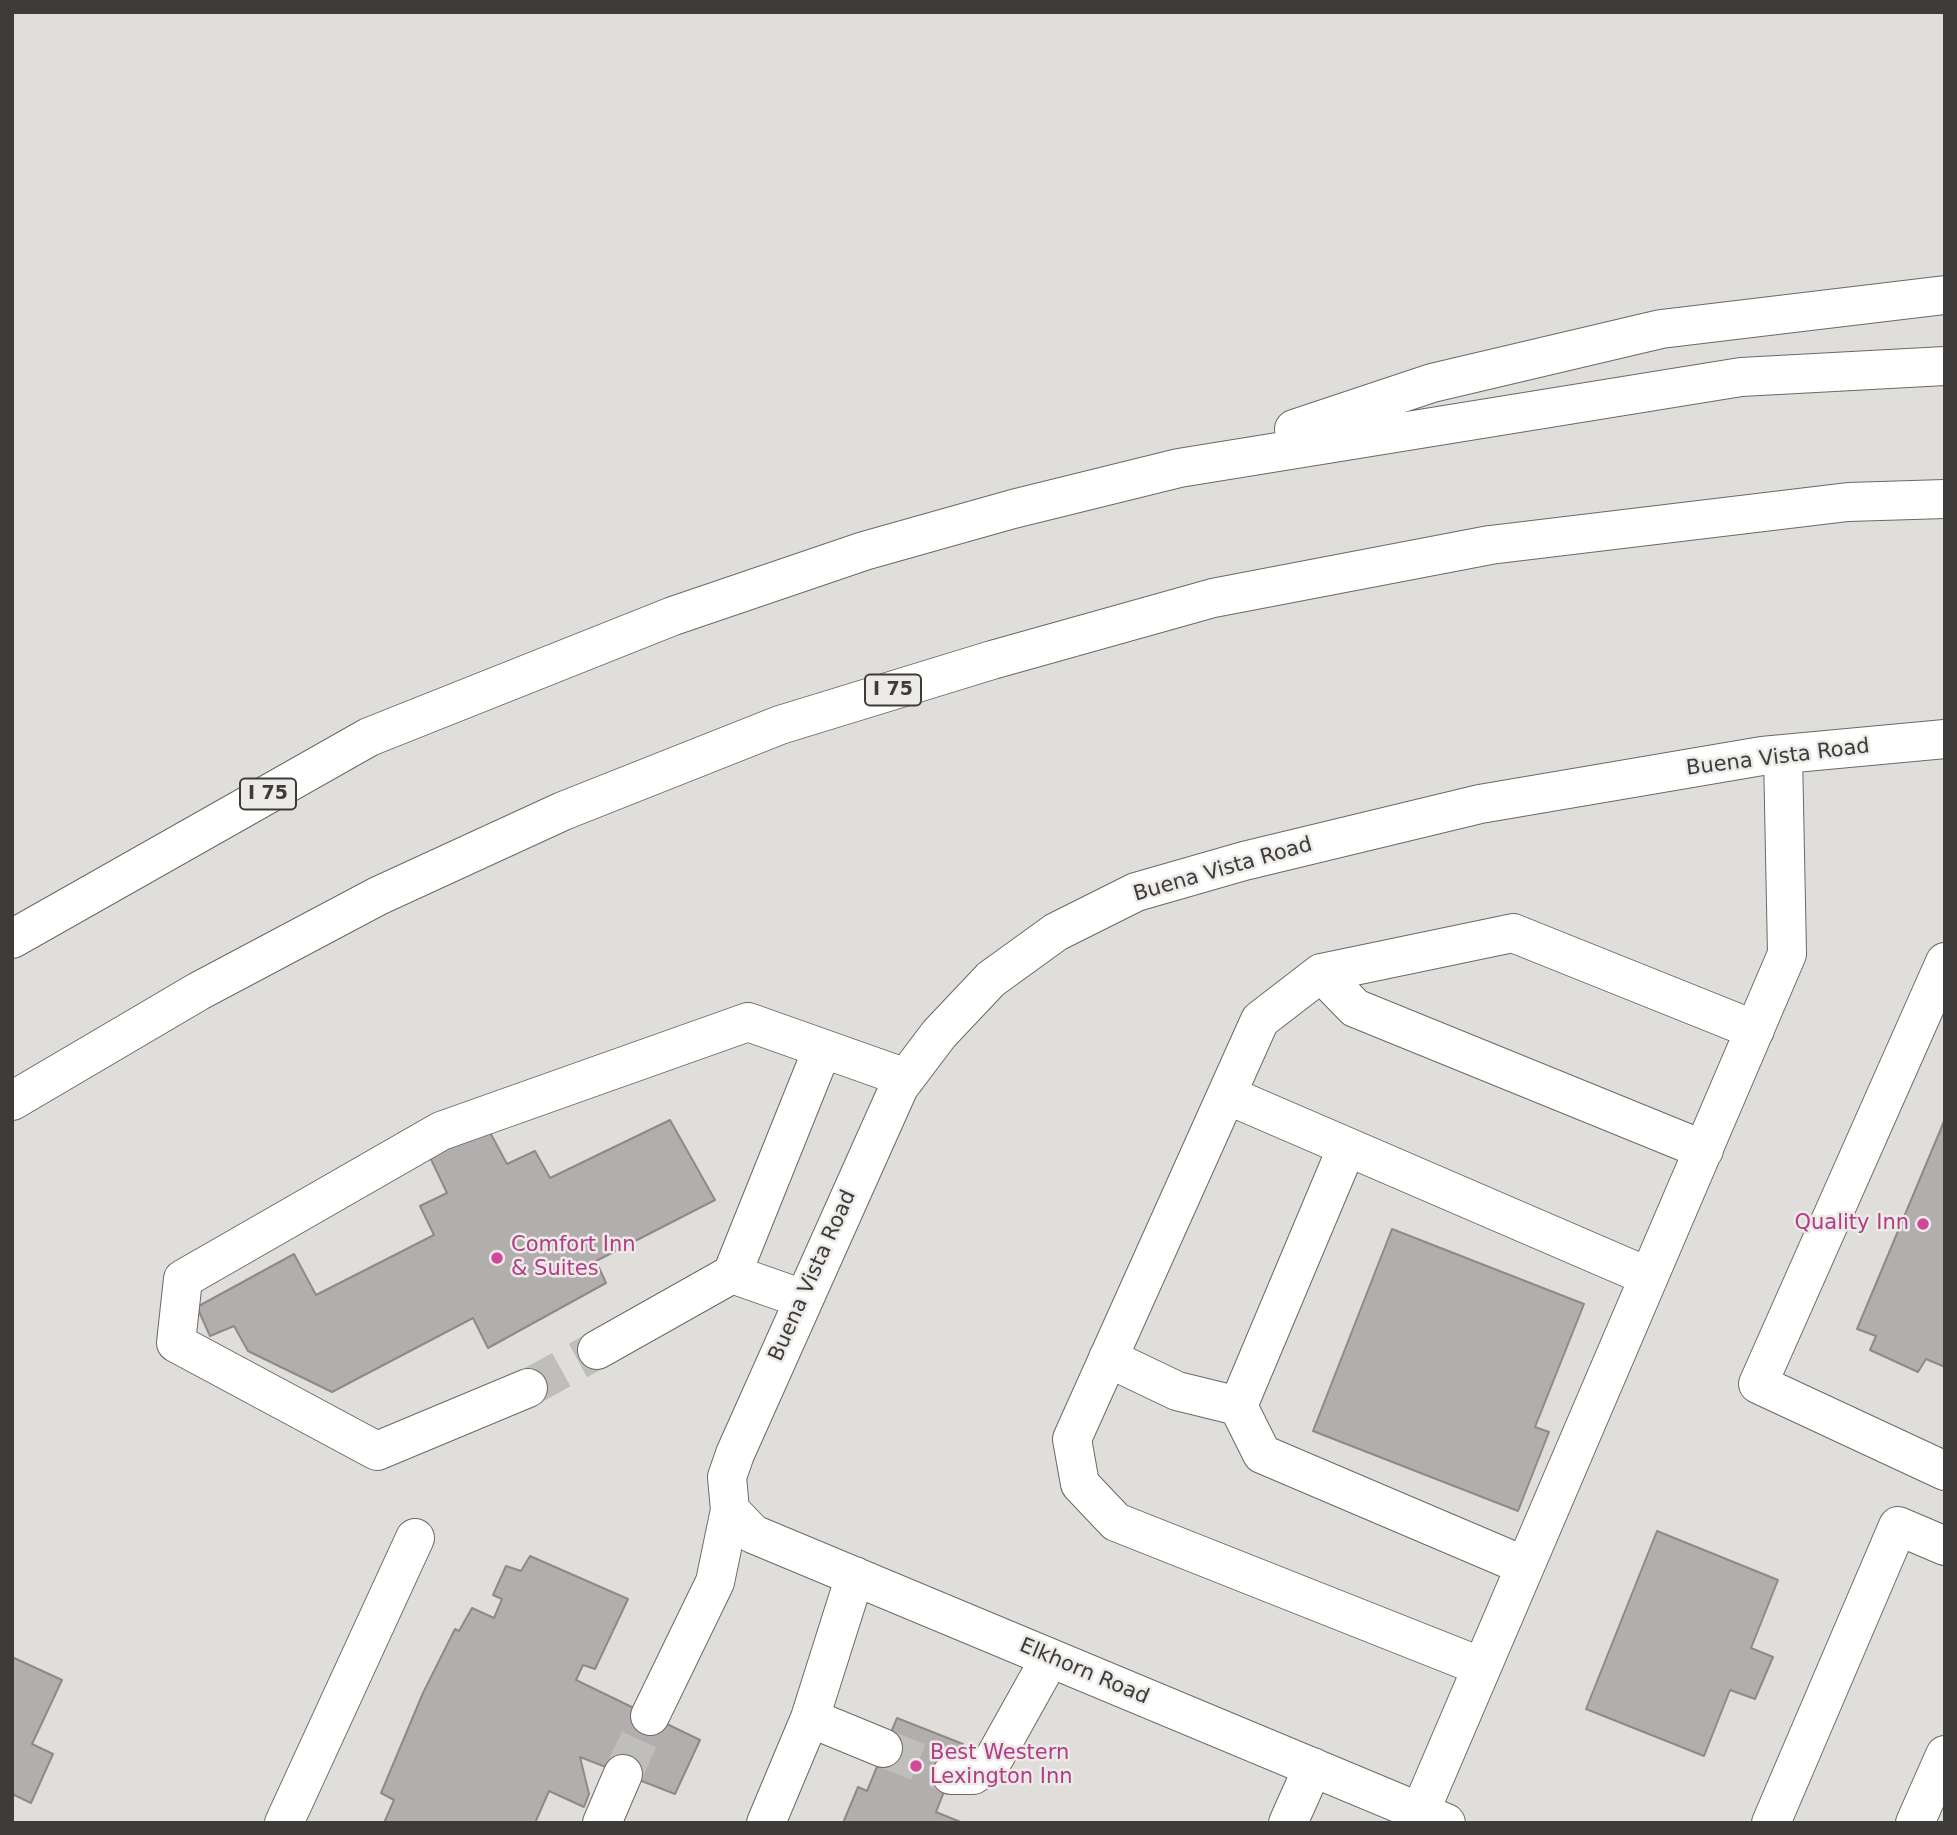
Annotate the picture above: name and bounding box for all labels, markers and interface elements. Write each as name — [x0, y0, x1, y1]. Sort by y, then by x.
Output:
road number: I 75 — [865, 674, 921, 706]
street label: Buena Vista Road — [1685, 734, 1871, 782]
road number: I 75 — [240, 778, 296, 810]
street label: Buena Vista Road — [1131, 832, 1315, 908]
street label: Buena Vista Road — [764, 1187, 862, 1365]
place label: Quality Inn — [1794, 1211, 1909, 1237]
marker: Quality Inn — [1915, 1216, 1931, 1232]
place label: Comfort Inn & Suites — [511, 1233, 636, 1283]
marker: Comfort Inn & Suites — [489, 1250, 505, 1266]
street label: Elkhorn Road — [1015, 1633, 1153, 1711]
place label: Best Western Lexington Inn — [930, 1741, 1073, 1791]
marker: Best Western Lexington Inn — [908, 1758, 924, 1774]

